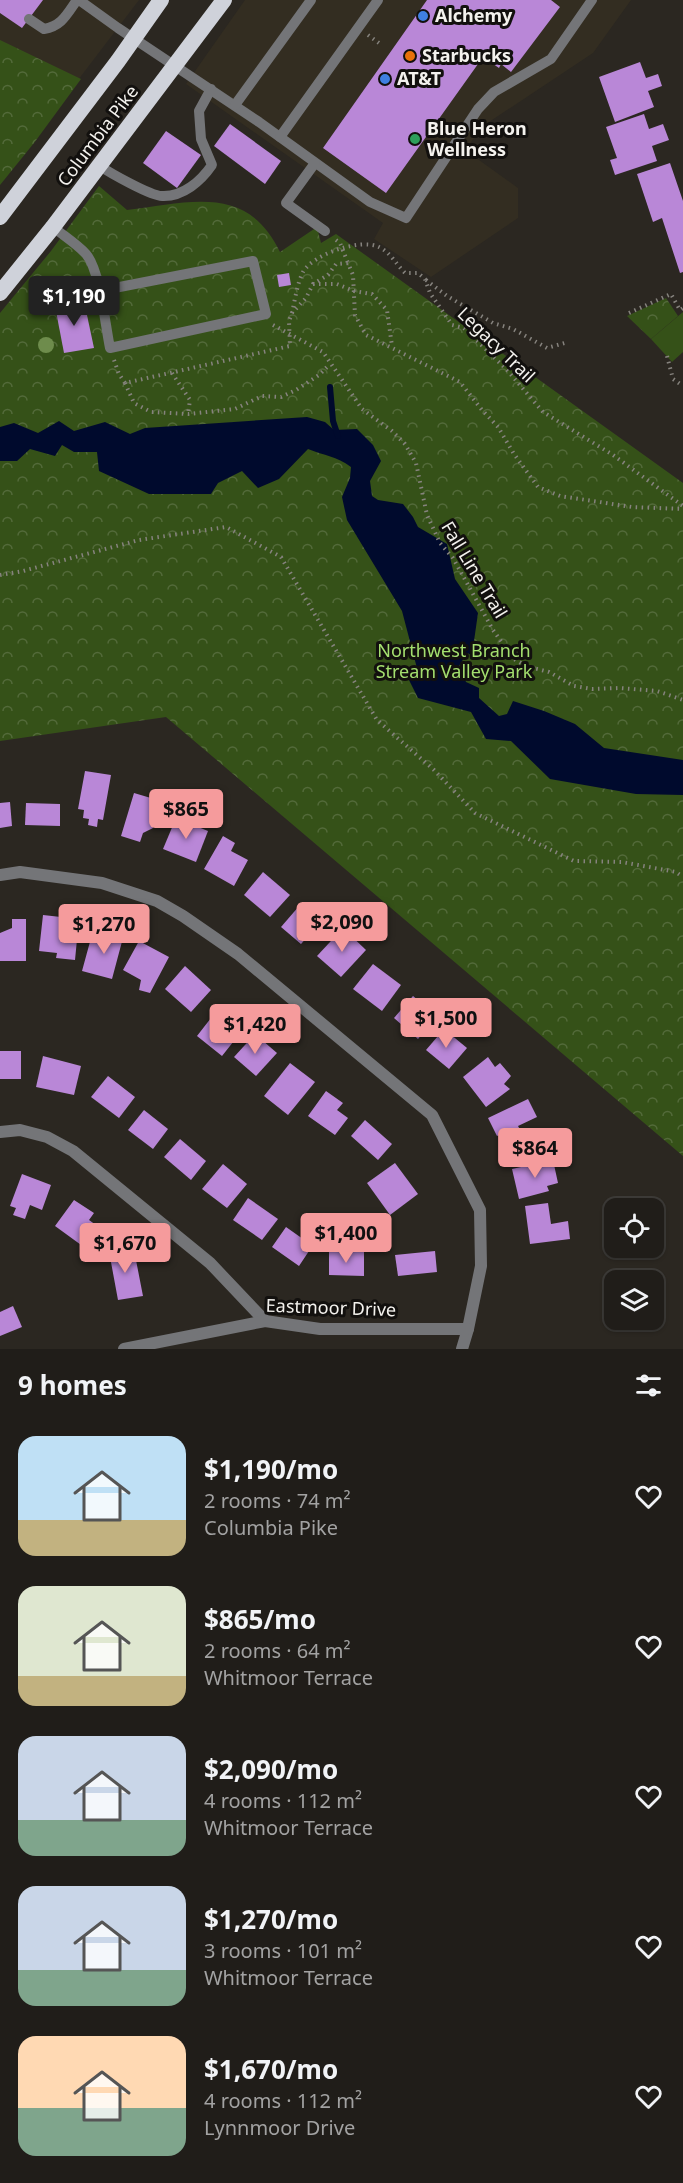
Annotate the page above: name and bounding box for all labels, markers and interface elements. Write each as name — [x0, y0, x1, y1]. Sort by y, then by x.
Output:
place label: Alchemy — [435, 3, 513, 27]
marker: Alchemy — [416, 9, 430, 23]
place label: Starbucks — [422, 43, 511, 67]
marker: Starbucks — [403, 49, 417, 63]
place label: AT&T — [397, 66, 442, 90]
marker: AT&T — [378, 72, 392, 86]
street label: Columbia Pike — [51, 80, 143, 191]
place label: Blue Heron Wellness — [427, 116, 527, 161]
marker: Blue Heron Wellness — [408, 132, 422, 146]
pin: $1,190 — [25, 276, 123, 327]
text: $1,190 — [43, 282, 105, 309]
street label: Legacy Trail — [453, 301, 541, 387]
street label: Fall Line Trail — [436, 517, 513, 622]
park label: Northwest Branch Stream Valley Park — [376, 638, 533, 683]
pin: $865 — [150, 789, 222, 840]
text: $865 — [163, 795, 209, 822]
pin: $2,090 — [293, 902, 391, 953]
pin: $1,270 — [55, 904, 153, 955]
text: $2,090 — [311, 908, 373, 935]
text: $1,270 — [73, 910, 135, 937]
pin: $1,500 — [397, 998, 495, 1049]
pin: $1,420 — [206, 1004, 304, 1055]
text: $1,500 — [415, 1004, 477, 1031]
text: $1,420 — [224, 1010, 286, 1037]
pin: $864 — [499, 1128, 571, 1179]
text: $864 — [512, 1134, 558, 1161]
map controls — [604, 1198, 664, 1330]
button: locate — [604, 1198, 664, 1258]
pin: $1,400 — [297, 1213, 395, 1264]
text: $1,400 — [315, 1219, 377, 1246]
pin: $1,670 — [76, 1223, 174, 1274]
text: $1,670 — [94, 1229, 156, 1256]
button: layers — [604, 1270, 664, 1330]
street label: Eastmoor Drive — [265, 1293, 397, 1321]
text: 9 homes — [18, 1367, 127, 1403]
icon: filters — [632, 1369, 665, 1402]
text: $1,190/mo — [204, 1451, 338, 1487]
icon: home — [66, 1460, 138, 1532]
icon: heart — [632, 1480, 665, 1513]
text: 2 rooms · 74 m² — [204, 1487, 351, 1514]
text: Columbia Pike — [204, 1514, 338, 1541]
text: $865/mo — [204, 1601, 316, 1637]
icon: home — [66, 1610, 138, 1682]
icon: heart — [632, 1630, 665, 1663]
text: 2 rooms · 64 m² — [204, 1637, 351, 1664]
text: Whitmoor Terrace — [204, 1664, 373, 1691]
text: $2,090/mo — [204, 1751, 338, 1787]
icon: home — [66, 1760, 138, 1832]
icon: heart — [632, 1780, 665, 1813]
text: 4 rooms · 112 m² — [204, 1787, 362, 1814]
text: Whitmoor Terrace — [204, 1814, 373, 1841]
text: $1,270/mo — [204, 1901, 338, 1937]
icon: home — [66, 1910, 138, 1982]
icon: heart — [632, 1930, 665, 1963]
text: 3 rooms · 101 m² — [204, 1937, 362, 1964]
text: Whitmoor Terrace — [204, 1964, 373, 1991]
text: $1,670/mo — [204, 2051, 338, 2087]
icon: home — [66, 2060, 138, 2132]
icon: heart — [632, 2080, 665, 2113]
text: 4 rooms · 112 m² — [204, 2087, 362, 2114]
text: Lynnmoor Drive — [204, 2114, 355, 2141]

